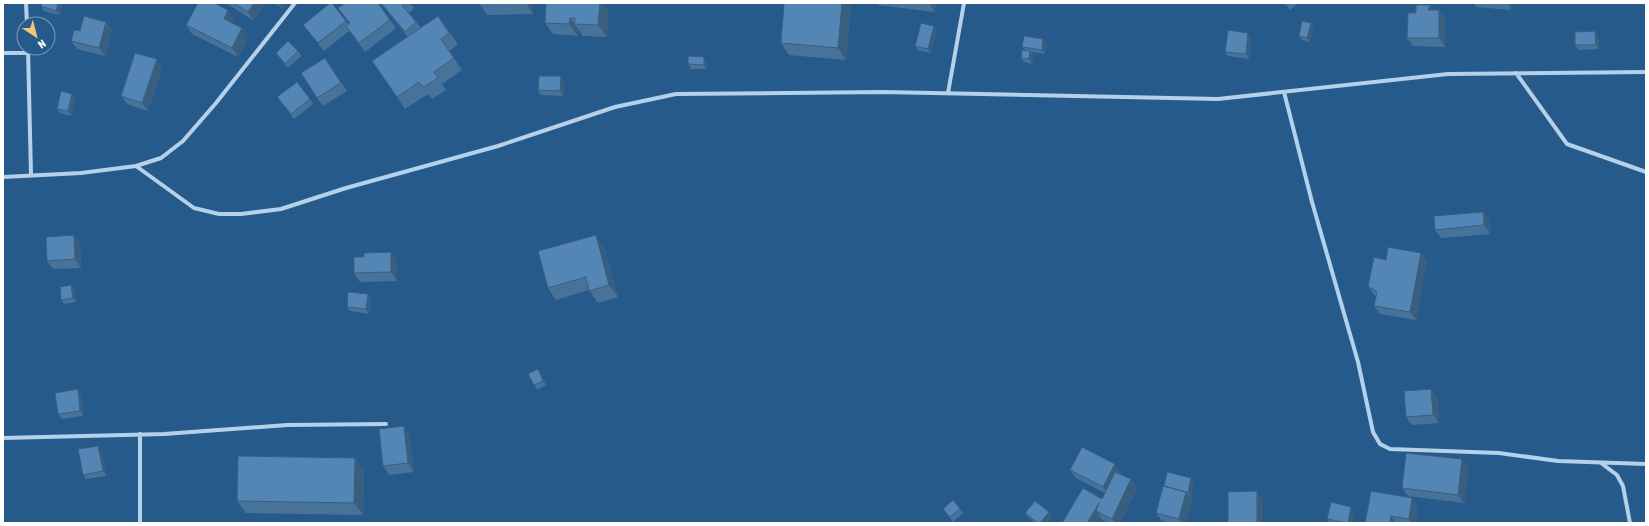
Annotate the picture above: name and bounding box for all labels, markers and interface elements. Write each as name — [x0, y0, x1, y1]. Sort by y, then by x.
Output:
north arrow — [16, 16, 56, 56]
text: N — [36, 37, 48, 51]

